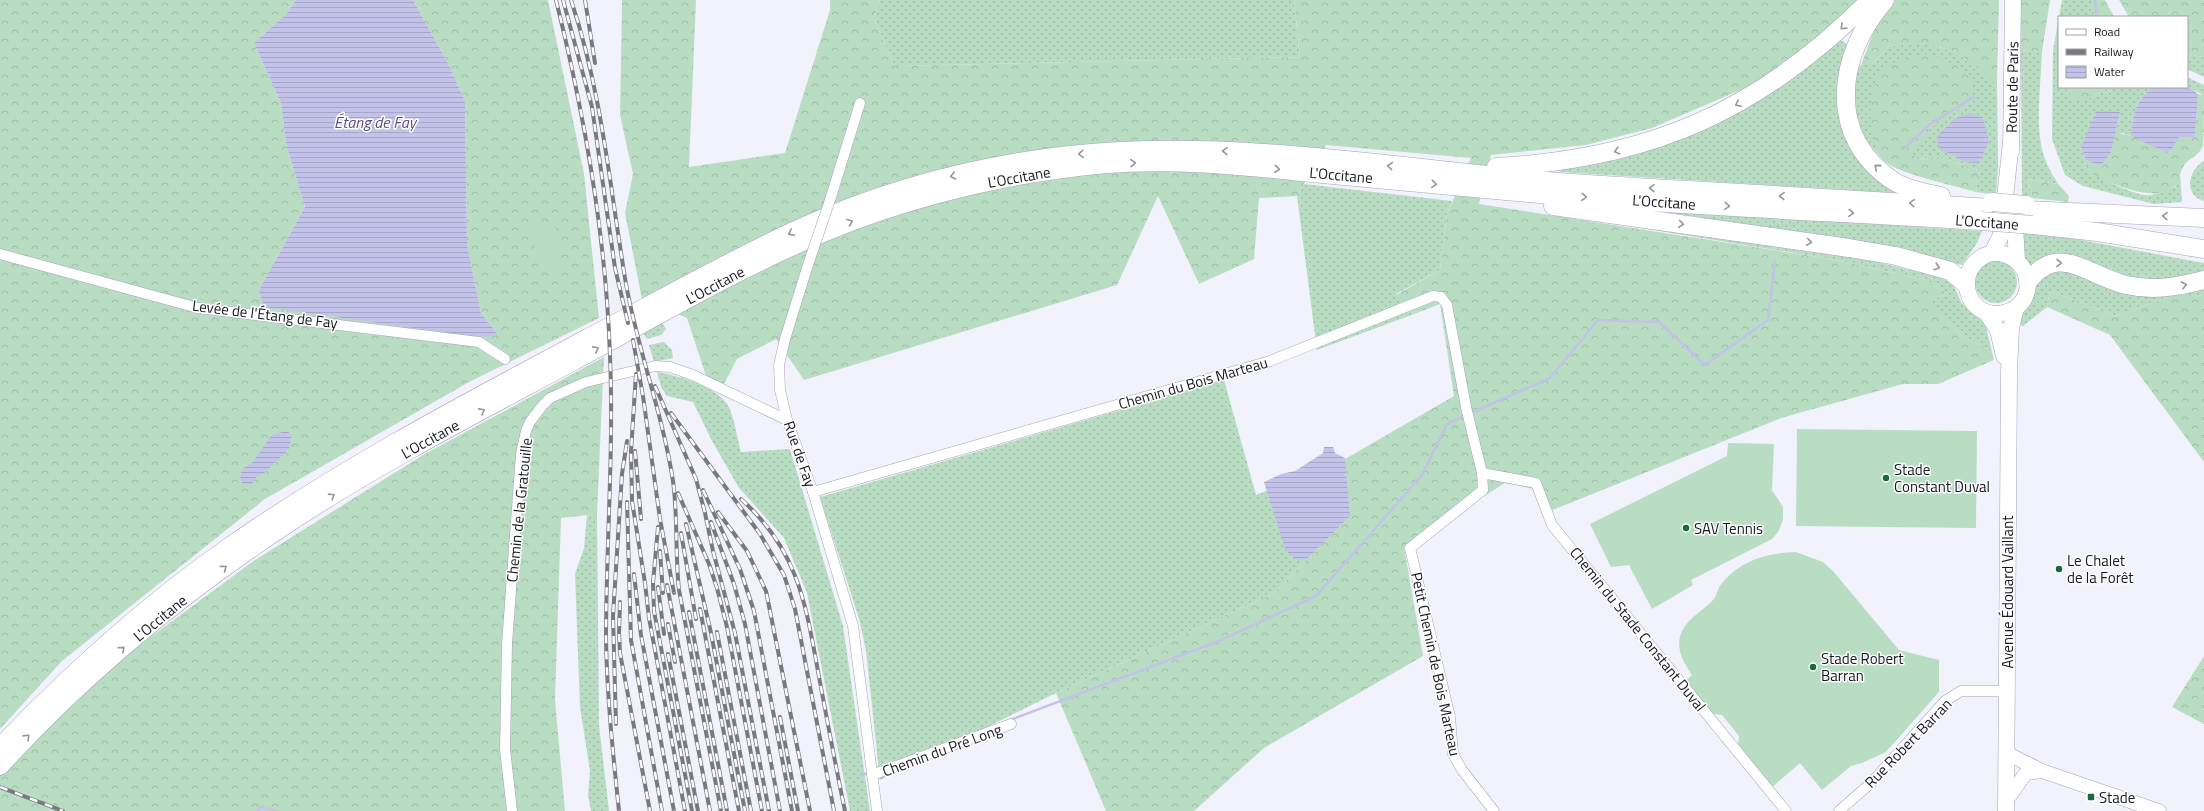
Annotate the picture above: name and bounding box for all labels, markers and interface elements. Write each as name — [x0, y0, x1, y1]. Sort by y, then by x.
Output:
legend — [2058, 16, 2188, 88]
text: Road — [2094, 22, 2120, 41]
one-way arrow — [1840, 23, 1848, 30]
street label: Route de Paris — [2000, 41, 2024, 133]
text: Railway — [2094, 42, 2134, 61]
text: Water — [2094, 62, 2125, 81]
one-way arrow — [1735, 99, 1742, 106]
water label: Étang de Fay — [334, 110, 418, 134]
one-way arrow — [1222, 146, 1228, 155]
one-way arrow — [1614, 146, 1621, 155]
one-way arrow — [1078, 150, 1084, 159]
one-way arrow — [1130, 159, 1136, 167]
street label: L'Occitane — [986, 160, 1052, 194]
street label: L'Occitane — [1308, 161, 1374, 189]
one-way arrow — [1387, 161, 1393, 170]
one-way arrow — [1874, 164, 1882, 171]
one-way arrow — [1274, 165, 1280, 174]
one-way arrow — [950, 172, 956, 180]
one-way arrow — [1431, 180, 1437, 189]
one-way arrow — [1649, 183, 1655, 192]
street label: L'Occitane — [1632, 188, 1696, 216]
one-way arrow — [1779, 191, 1785, 200]
one-way arrow — [1581, 193, 1587, 201]
one-way arrow — [1909, 199, 1915, 208]
one-way arrow — [1724, 201, 1730, 210]
street label: L'Occitane — [1955, 208, 2019, 236]
one-way arrow — [1848, 209, 1854, 218]
one-way arrow — [2162, 212, 2168, 220]
one-way arrow — [847, 219, 854, 227]
one-way arrow — [1677, 219, 1684, 228]
one-way arrow — [788, 228, 795, 236]
one-way arrow — [1806, 237, 1812, 246]
one-way arrow — [2056, 258, 2062, 267]
street label: L'Occitane — [682, 260, 748, 310]
one-way arrow — [1933, 262, 1940, 271]
one-way arrow — [2181, 282, 2187, 290]
street label: Levée de l'Étang de Fay — [191, 294, 339, 334]
one-way arrow — [592, 346, 599, 354]
street label: Chemin du Bois Marteau — [1116, 351, 1270, 415]
one-way arrow — [477, 408, 485, 415]
street label: L'Occitane — [397, 414, 463, 464]
street label: Rue de Fay — [778, 418, 822, 490]
street label: Chemin de la Gratouille — [500, 437, 538, 583]
place label: Stade Constant Duval — [1894, 458, 1990, 498]
marker: Stade Constant Duval — [1881, 473, 1891, 483]
one-way arrow — [328, 493, 335, 501]
street label: Avenue Édouard Vaillant — [1996, 515, 2019, 668]
place label: SAV Tennis — [1694, 517, 1763, 540]
marker: SAV Tennis — [1681, 523, 1691, 533]
street label: Chemin du Stade Constant Duval — [1564, 542, 1712, 716]
place label: Le Chalet de la Forêt — [2067, 549, 2134, 589]
marker: Le Chalet de la Forêt — [2054, 564, 2064, 574]
one-way arrow — [219, 566, 226, 573]
street label: Petit Chemin de Bois Marteau — [1405, 570, 1467, 758]
street label: L'Occitane — [128, 589, 192, 647]
one-way arrow — [117, 646, 125, 654]
place label: Stade Robert Barran — [1821, 647, 1904, 687]
marker: Stade Robert Barran — [1808, 662, 1818, 672]
street label: Rue Robert Barran — [1859, 693, 1957, 793]
street label: Chemin du Pré Long — [879, 718, 1005, 782]
one-way arrow — [22, 735, 30, 742]
place label: Stade — [2099, 786, 2135, 809]
marker: Stade — [2086, 792, 2096, 802]

